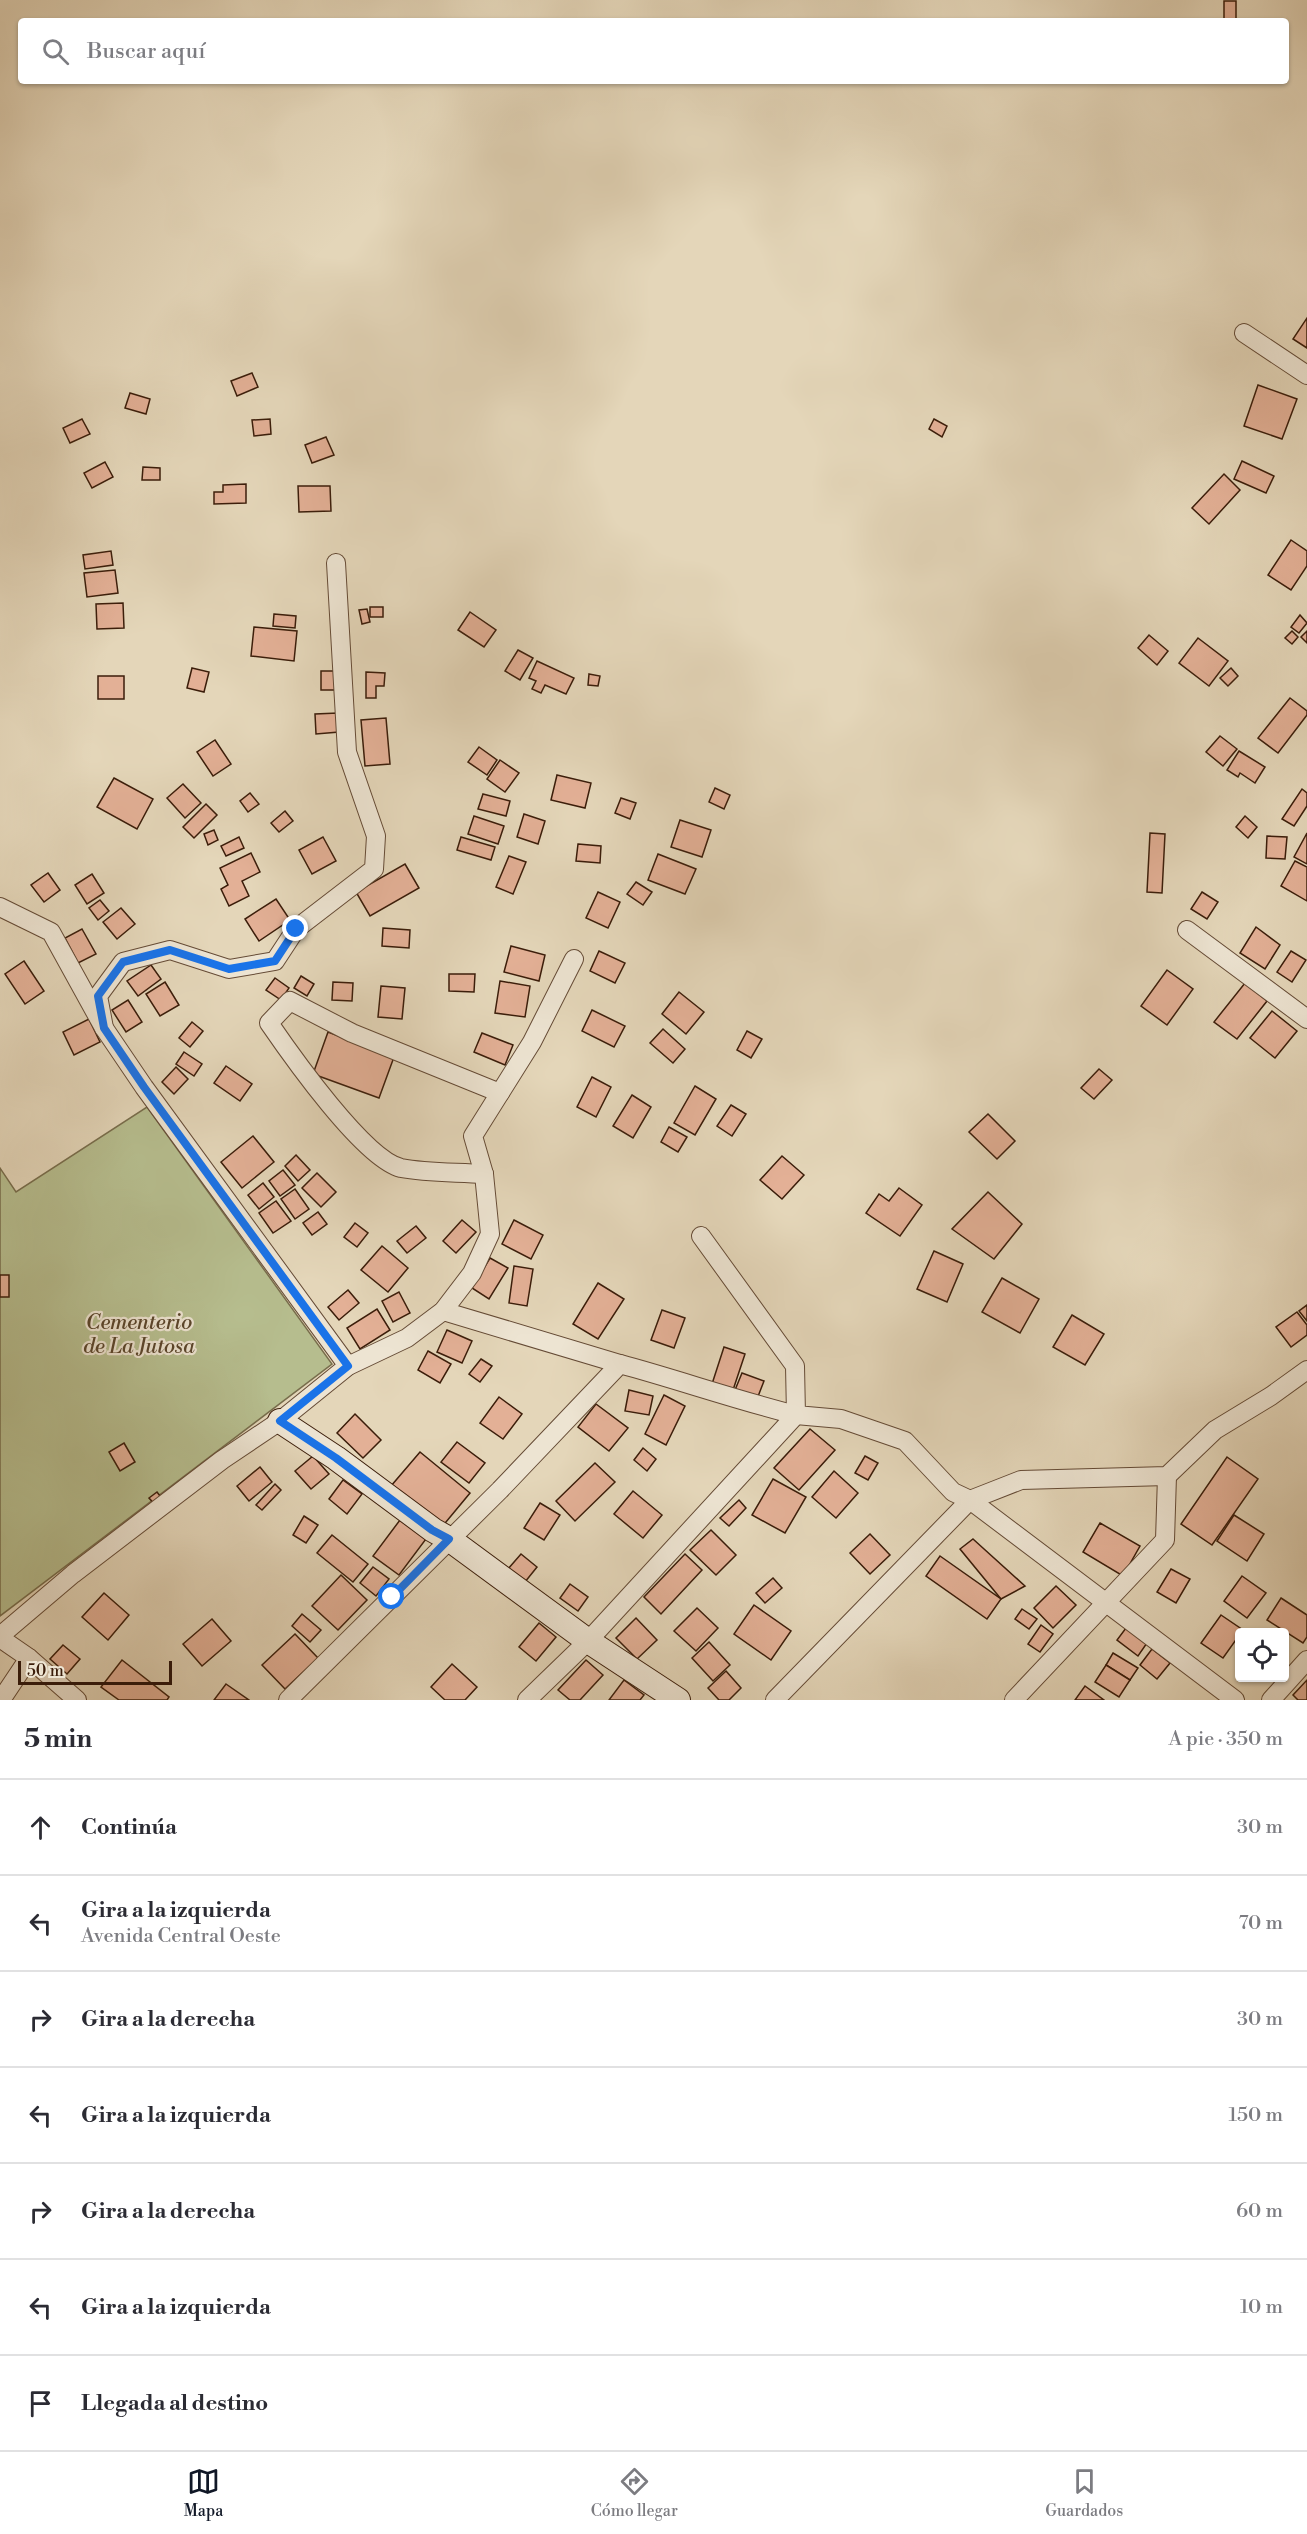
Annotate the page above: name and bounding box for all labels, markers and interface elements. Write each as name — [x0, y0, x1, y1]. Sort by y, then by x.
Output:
search box — [18, 18, 1289, 84]
icon: search — [39, 35, 72, 68]
text: Buscar aquí — [87, 38, 205, 65]
route end — [282, 915, 308, 941]
park label: Cementerio de La Jutosa — [83, 1310, 195, 1360]
route start — [378, 1583, 404, 1609]
map controls — [1235, 1628, 1289, 1682]
button: locate — [1235, 1628, 1289, 1682]
scale bar — [18, 1658, 172, 1686]
text: 50 m — [27, 1661, 64, 1681]
text: 5 min — [24, 1723, 92, 1755]
text: A pie · 350 m — [1168, 1727, 1283, 1752]
icon: ahead — [24, 1811, 57, 1844]
text: Continúa — [81, 1814, 177, 1841]
text: 30 m — [1237, 1815, 1283, 1840]
text: Gira a la izquierda — [81, 1897, 271, 1924]
icon: left — [24, 1907, 57, 1940]
text: 70 m — [1239, 1911, 1283, 1936]
text: Avenida Central Oeste — [81, 1924, 281, 1949]
icon: right — [24, 2003, 57, 2036]
text: Gira a la derecha — [81, 2006, 255, 2033]
text: 30 m — [1237, 2007, 1283, 2032]
icon: left — [24, 2099, 57, 2132]
text: Gira a la izquierda — [81, 2102, 271, 2129]
text: 150 m — [1228, 2103, 1283, 2128]
icon: right — [24, 2195, 57, 2228]
text: Gira a la derecha — [81, 2198, 255, 2225]
text: 60 m — [1236, 2199, 1283, 2224]
icon: left — [24, 2291, 57, 2324]
text: Gira a la izquierda — [81, 2294, 271, 2321]
text: 10 m — [1240, 2295, 1283, 2320]
icon: arrive — [24, 2387, 57, 2420]
text: Llegada al destino — [81, 2390, 268, 2417]
tab: Mapa — [184, 2465, 223, 2521]
tab: Cómo llegar — [591, 2465, 678, 2521]
tab: Guardados — [1045, 2465, 1123, 2521]

